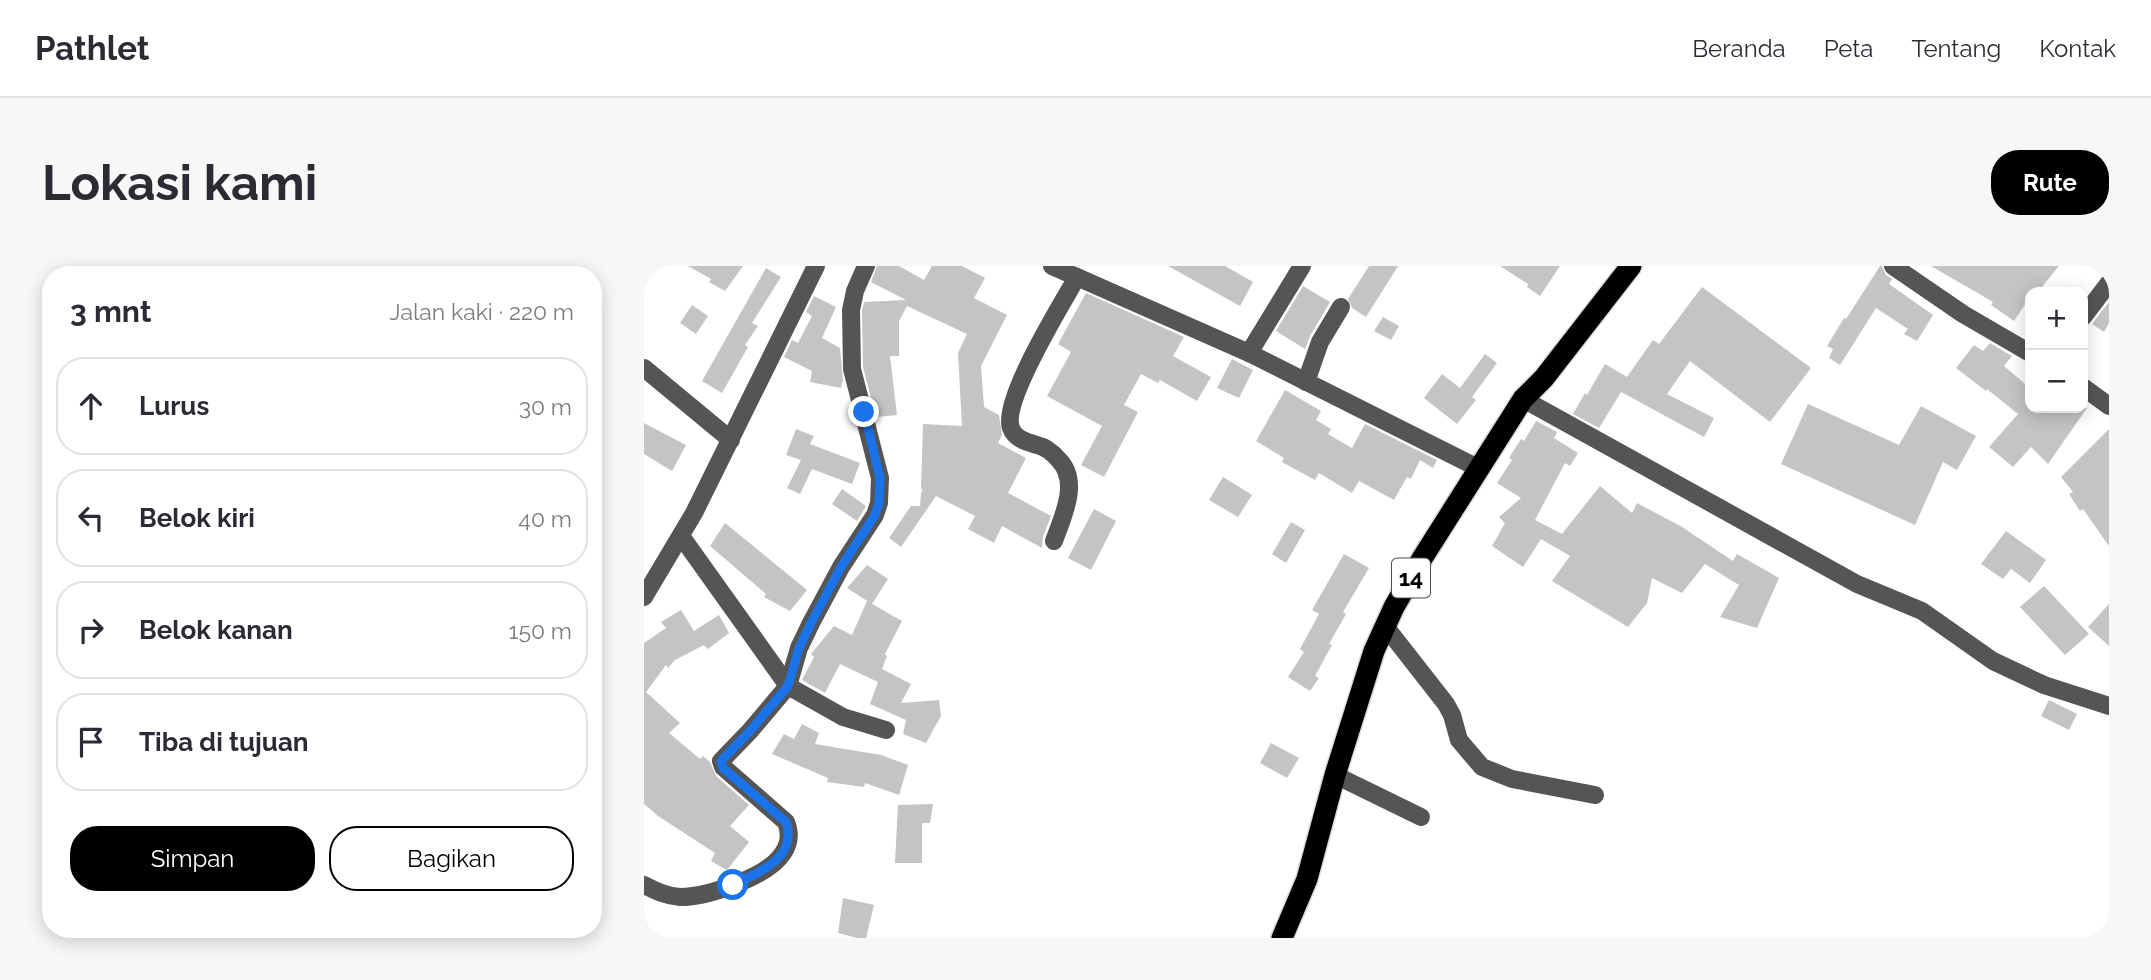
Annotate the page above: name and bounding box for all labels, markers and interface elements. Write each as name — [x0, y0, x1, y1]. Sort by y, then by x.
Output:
text: Pathlet — [35, 29, 149, 68]
text: Beranda — [1692, 34, 1786, 63]
text: Peta — [1824, 34, 1873, 63]
text: Tentang — [1911, 34, 2001, 63]
text: Kontak — [2039, 34, 2116, 63]
button: Rute — [1991, 150, 2109, 215]
text: Lokasi kami — [42, 154, 317, 211]
map controls — [2025, 287, 2088, 413]
button: + — [2025, 287, 2088, 350]
text: 3 mnt — [70, 294, 151, 329]
text: Jalan kaki · 220 m — [390, 298, 574, 325]
button: − — [2025, 350, 2088, 413]
icon: ahead — [72, 387, 110, 425]
text: Lurus — [139, 391, 209, 421]
text: 30 m — [519, 393, 572, 420]
route end — [848, 396, 879, 427]
icon: left — [72, 499, 110, 537]
text: Belok kiri — [139, 503, 255, 533]
text: 40 m — [518, 505, 572, 532]
road number: 14 — [1392, 558, 1430, 598]
icon: right — [72, 611, 110, 649]
text: Belok kanan — [139, 615, 293, 645]
text: 150 m — [509, 617, 572, 644]
icon: arrive — [72, 723, 110, 761]
text: Tiba di tujuan — [139, 727, 309, 757]
button: Simpan — [70, 826, 315, 891]
button: Bagikan — [329, 826, 574, 891]
route start — [717, 869, 748, 900]

